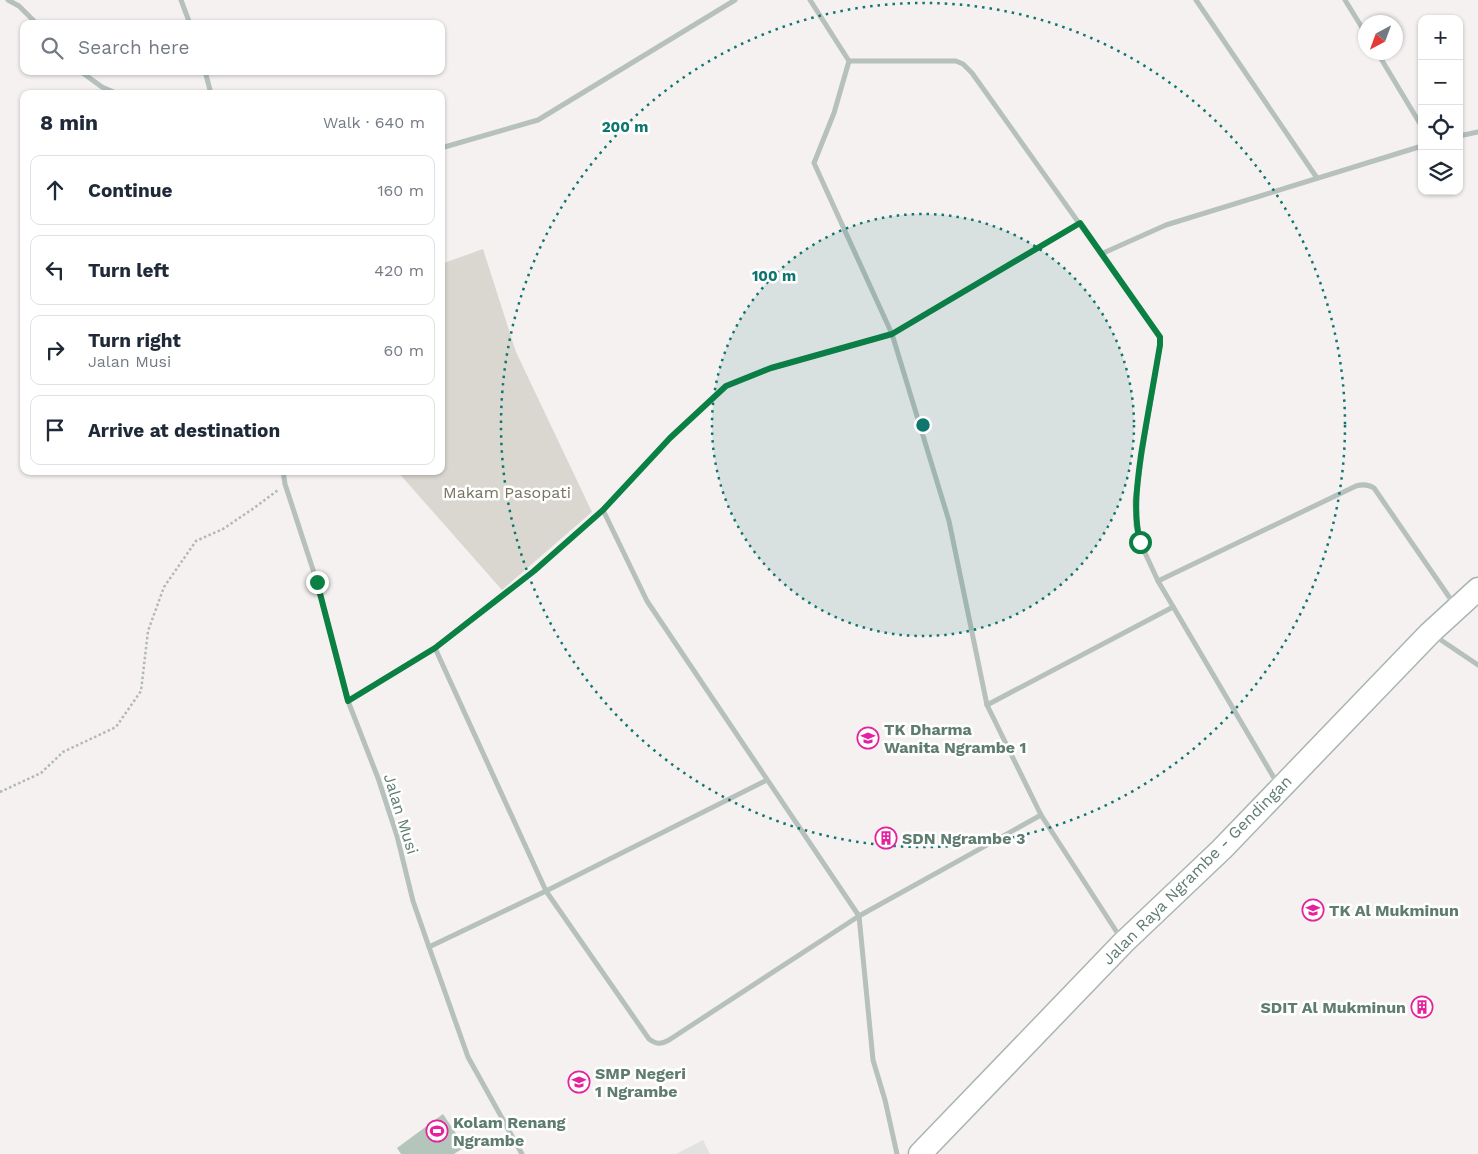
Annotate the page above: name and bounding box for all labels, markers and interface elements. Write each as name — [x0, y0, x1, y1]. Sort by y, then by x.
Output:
north arrow — [1358, 15, 1403, 60]
map controls — [1418, 15, 1463, 195]
button: + — [1418, 15, 1463, 60]
search box — [20, 20, 445, 75]
icon: search — [38, 34, 66, 62]
text: Search here — [78, 36, 189, 59]
button: − — [1418, 60, 1463, 105]
button: locate — [1418, 105, 1463, 150]
text: 8 min — [40, 110, 98, 135]
text: Walk · 640 m — [323, 113, 425, 132]
text: 200 m — [602, 118, 648, 136]
button: layers — [1418, 150, 1463, 195]
icon: ahead — [41, 176, 69, 204]
text: Continue — [88, 179, 172, 202]
text: 160 m — [377, 181, 424, 200]
icon: left — [41, 256, 69, 284]
text: Turn left — [88, 259, 169, 282]
text: 420 m — [374, 261, 424, 280]
text: 100 m — [752, 267, 796, 285]
text: Turn right — [88, 329, 181, 352]
icon: right — [41, 336, 69, 364]
text: 60 m — [384, 341, 424, 360]
text: Jalan Musi — [88, 352, 171, 371]
icon: arrive — [41, 416, 69, 444]
centre of rings — [914, 416, 932, 434]
text: Arrive at destination — [88, 419, 280, 442]
park label: Makam Pasopati — [443, 483, 571, 502]
route start — [1129, 531, 1152, 554]
route end — [306, 571, 329, 594]
place label: TK Dharma Wanita Ngrambe 1 — [884, 720, 1026, 757]
school or university icon: TK Dharma Wanita Ngrambe 1 — [856, 726, 880, 750]
street label: Jalan Musi — [380, 771, 422, 857]
street label: Jalan Raya Ngrambe - Gendingan — [1098, 771, 1296, 969]
building icon: SDN Ngrambe 3 — [874, 826, 898, 850]
place label: SDN Ngrambe 3 — [902, 829, 1025, 848]
school or university icon: TK Al Mukminun — [1301, 898, 1325, 922]
place label: TK Al Mukminun — [1329, 901, 1459, 920]
building icon: SDIT Al Mukminun — [1410, 995, 1434, 1019]
place label: SDIT Al Mukminun — [1260, 998, 1406, 1017]
place label: SMP Negeri 1 Ngrambe — [595, 1064, 686, 1101]
school or university icon: SMP Negeri 1 Ngrambe — [567, 1070, 591, 1094]
place label: Kolam Renang Ngrambe — [453, 1113, 566, 1150]
sports icon: Kolam Renang Ngrambe — [425, 1119, 449, 1143]

